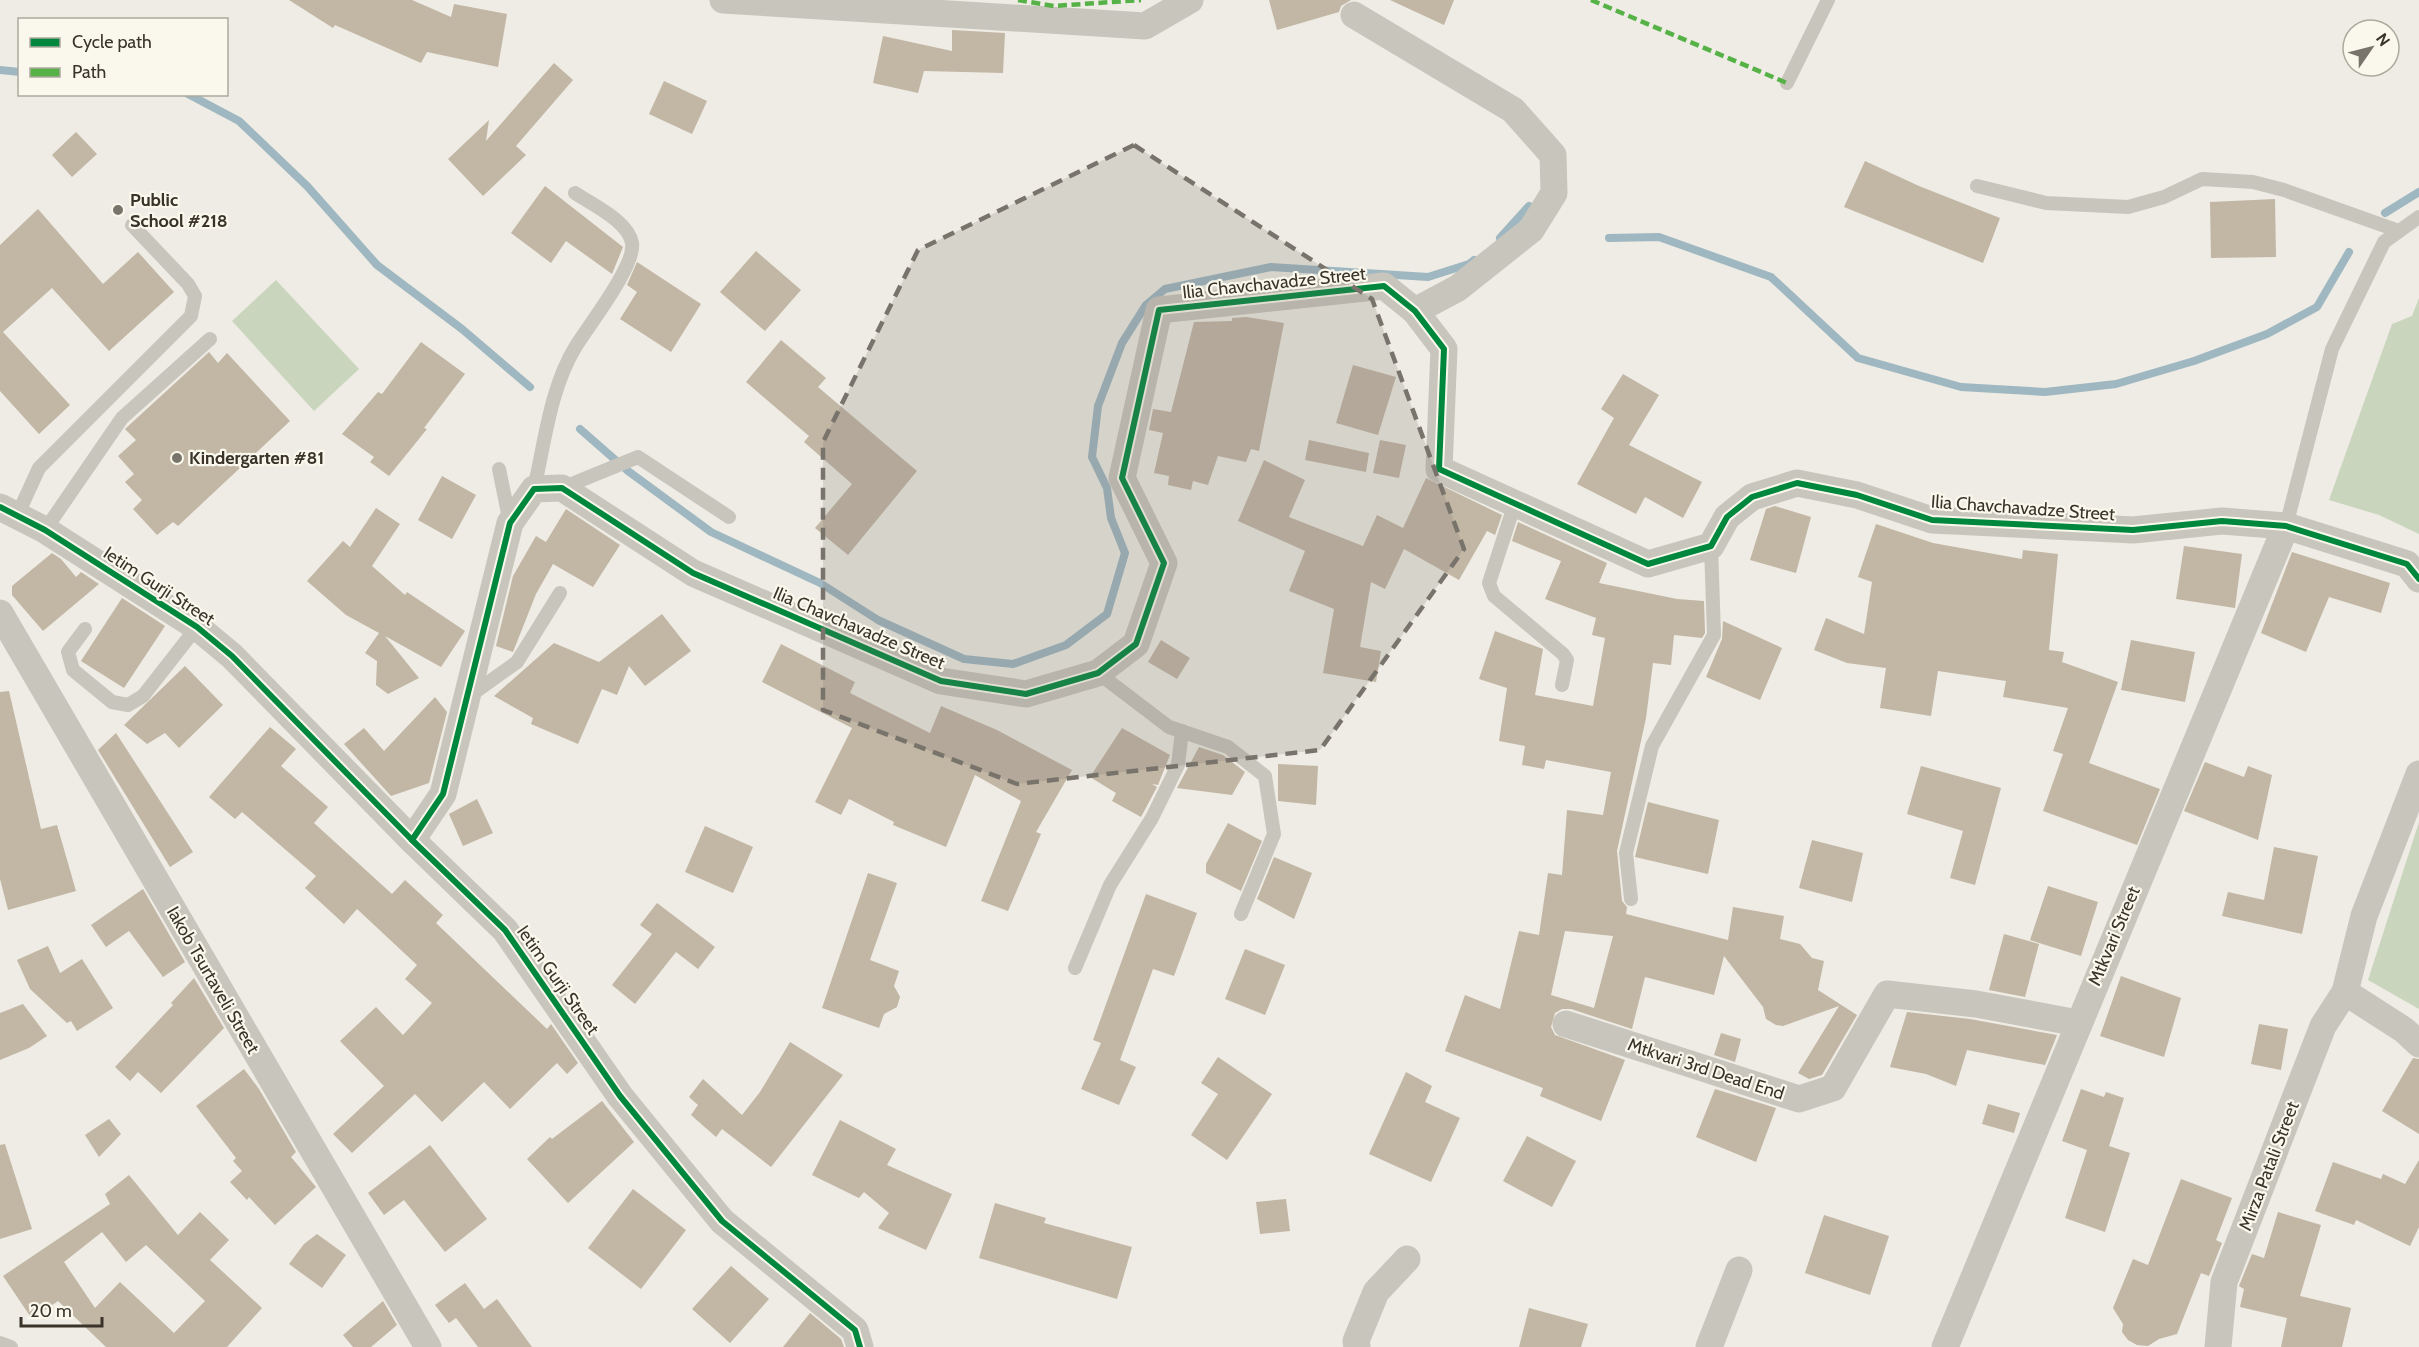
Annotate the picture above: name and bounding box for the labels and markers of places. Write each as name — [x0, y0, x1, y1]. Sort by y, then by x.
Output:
place label: Public School #218 — [130, 189, 228, 232]
marker: Public School #218 — [111, 203, 125, 217]
place label: Kindergarten #81 — [189, 447, 324, 469]
marker: Kindergarten #81 — [170, 451, 184, 465]

